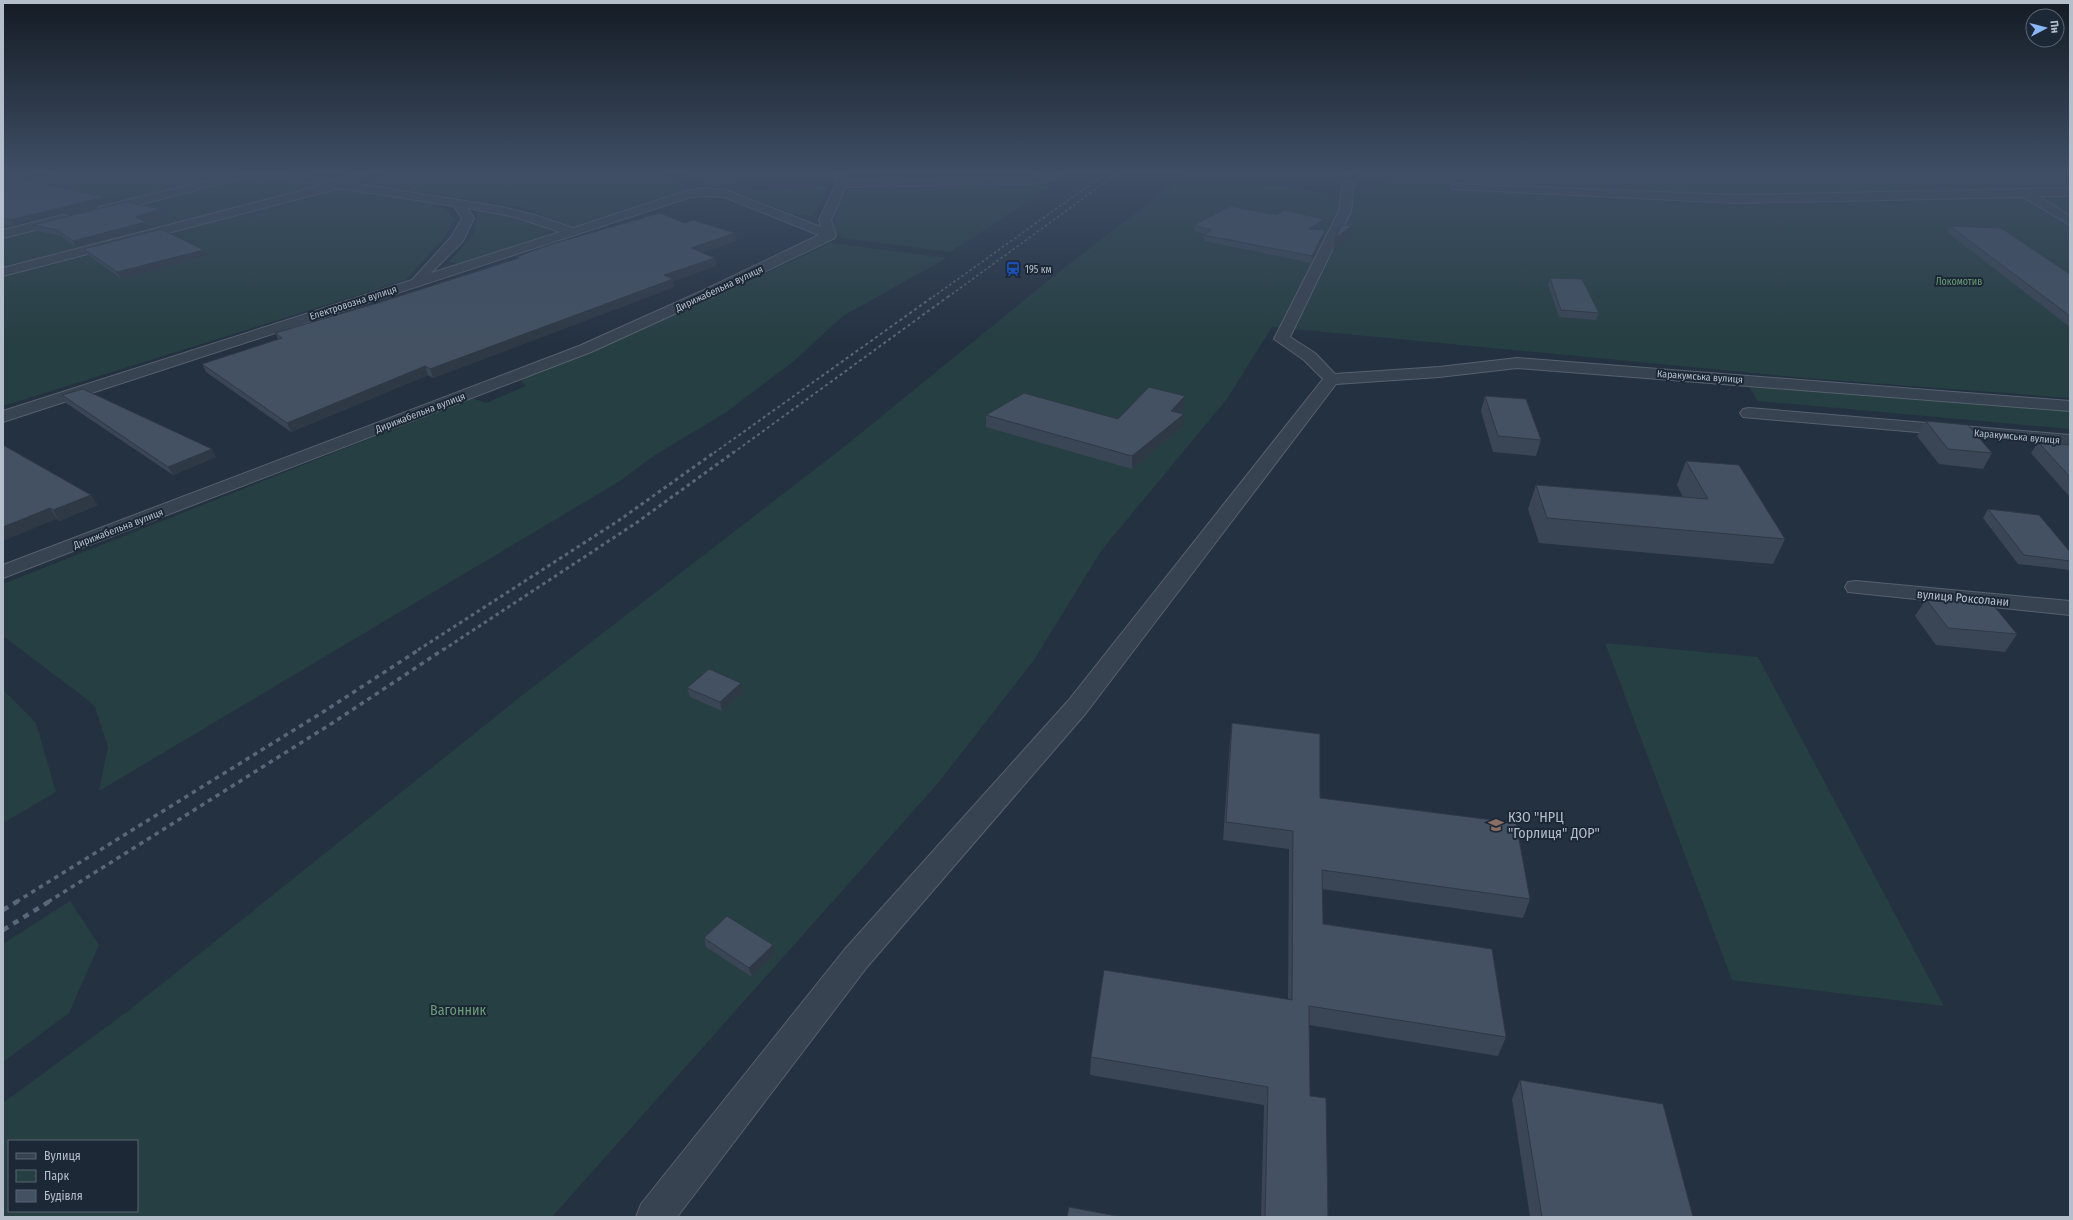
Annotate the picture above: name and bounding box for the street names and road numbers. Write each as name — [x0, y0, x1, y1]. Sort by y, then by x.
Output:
street label: Дирижабельна вулиця — [673, 263, 765, 315]
street label: Електровозна вулиця — [308, 283, 399, 323]
street label: Каракумська вулиця — [1657, 368, 1743, 386]
street label: Дирижабельна вулиця — [373, 390, 467, 436]
street label: Каракумська вулиця — [1973, 427, 2060, 447]
street label: Дирижабельна вулиця — [71, 506, 165, 552]
street label: вулиця Роксолани — [1916, 587, 2010, 609]

